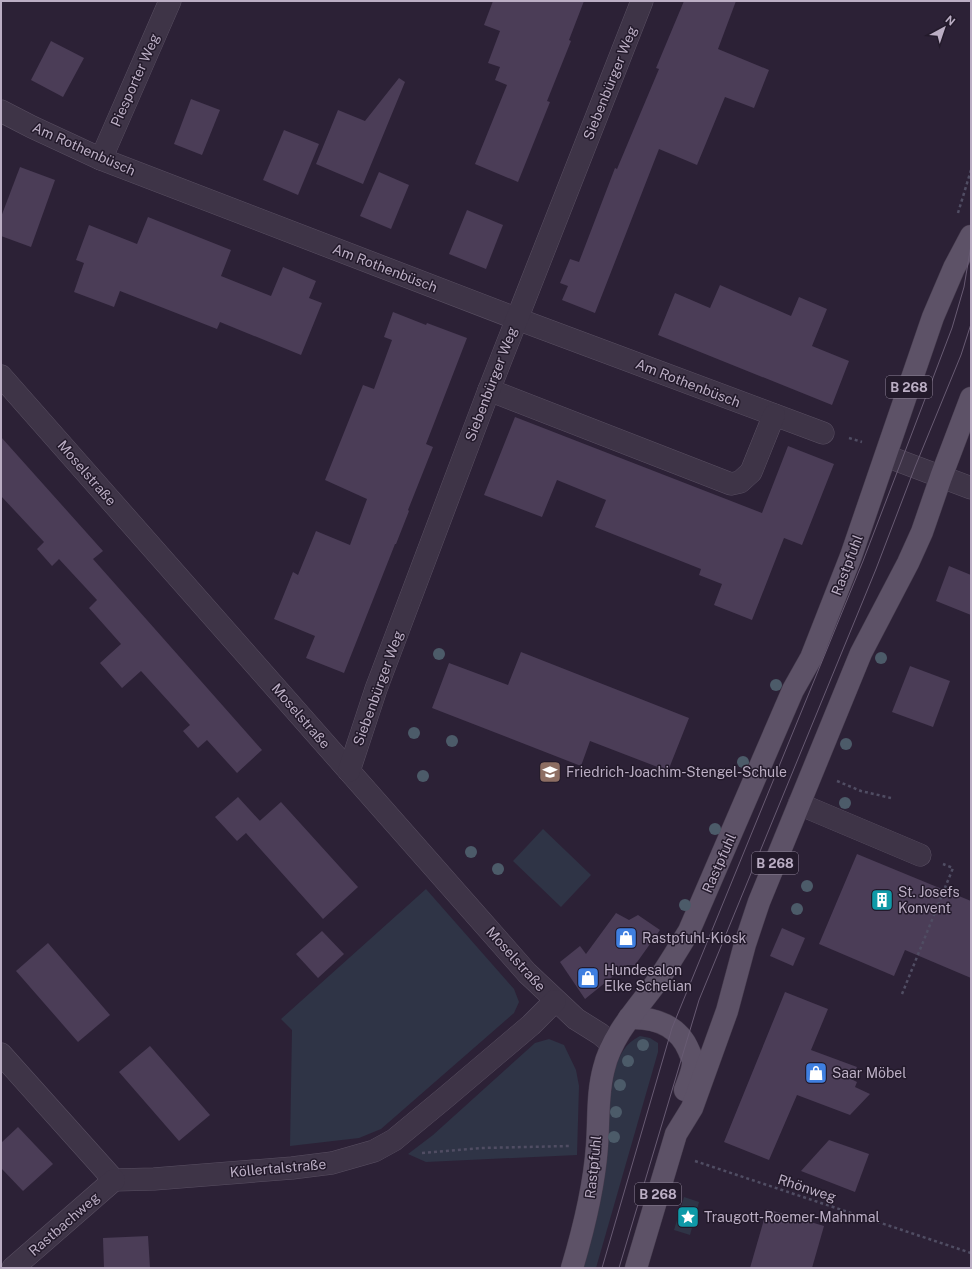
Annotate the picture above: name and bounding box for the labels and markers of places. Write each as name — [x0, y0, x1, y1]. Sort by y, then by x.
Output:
school or university icon: Friedrich-Joachim-Stengel-Schule — [537, 759, 563, 785]
place label: Friedrich-Joachim-Stengel-Schule — [566, 764, 787, 780]
place label: St. Josefs Konvent — [898, 884, 960, 916]
building icon: St. Josefs Konvent — [869, 887, 895, 913]
shop icon: Rastpfuhl-Kiosk — [613, 925, 639, 951]
place label: Rastpfuhl-Kiosk — [642, 930, 747, 946]
place label: Hundesalon Elke Schelian — [604, 962, 692, 994]
shop icon: Hundesalon Elke Schelian — [575, 965, 601, 991]
shop icon: Saar Möbel — [803, 1060, 829, 1086]
place label: Saar Möbel — [832, 1065, 906, 1081]
place icon: Traugott-Roemer-Mahnmal — [675, 1204, 701, 1230]
place label: Traugott-Roemer-Mahnmal — [704, 1209, 880, 1225]

